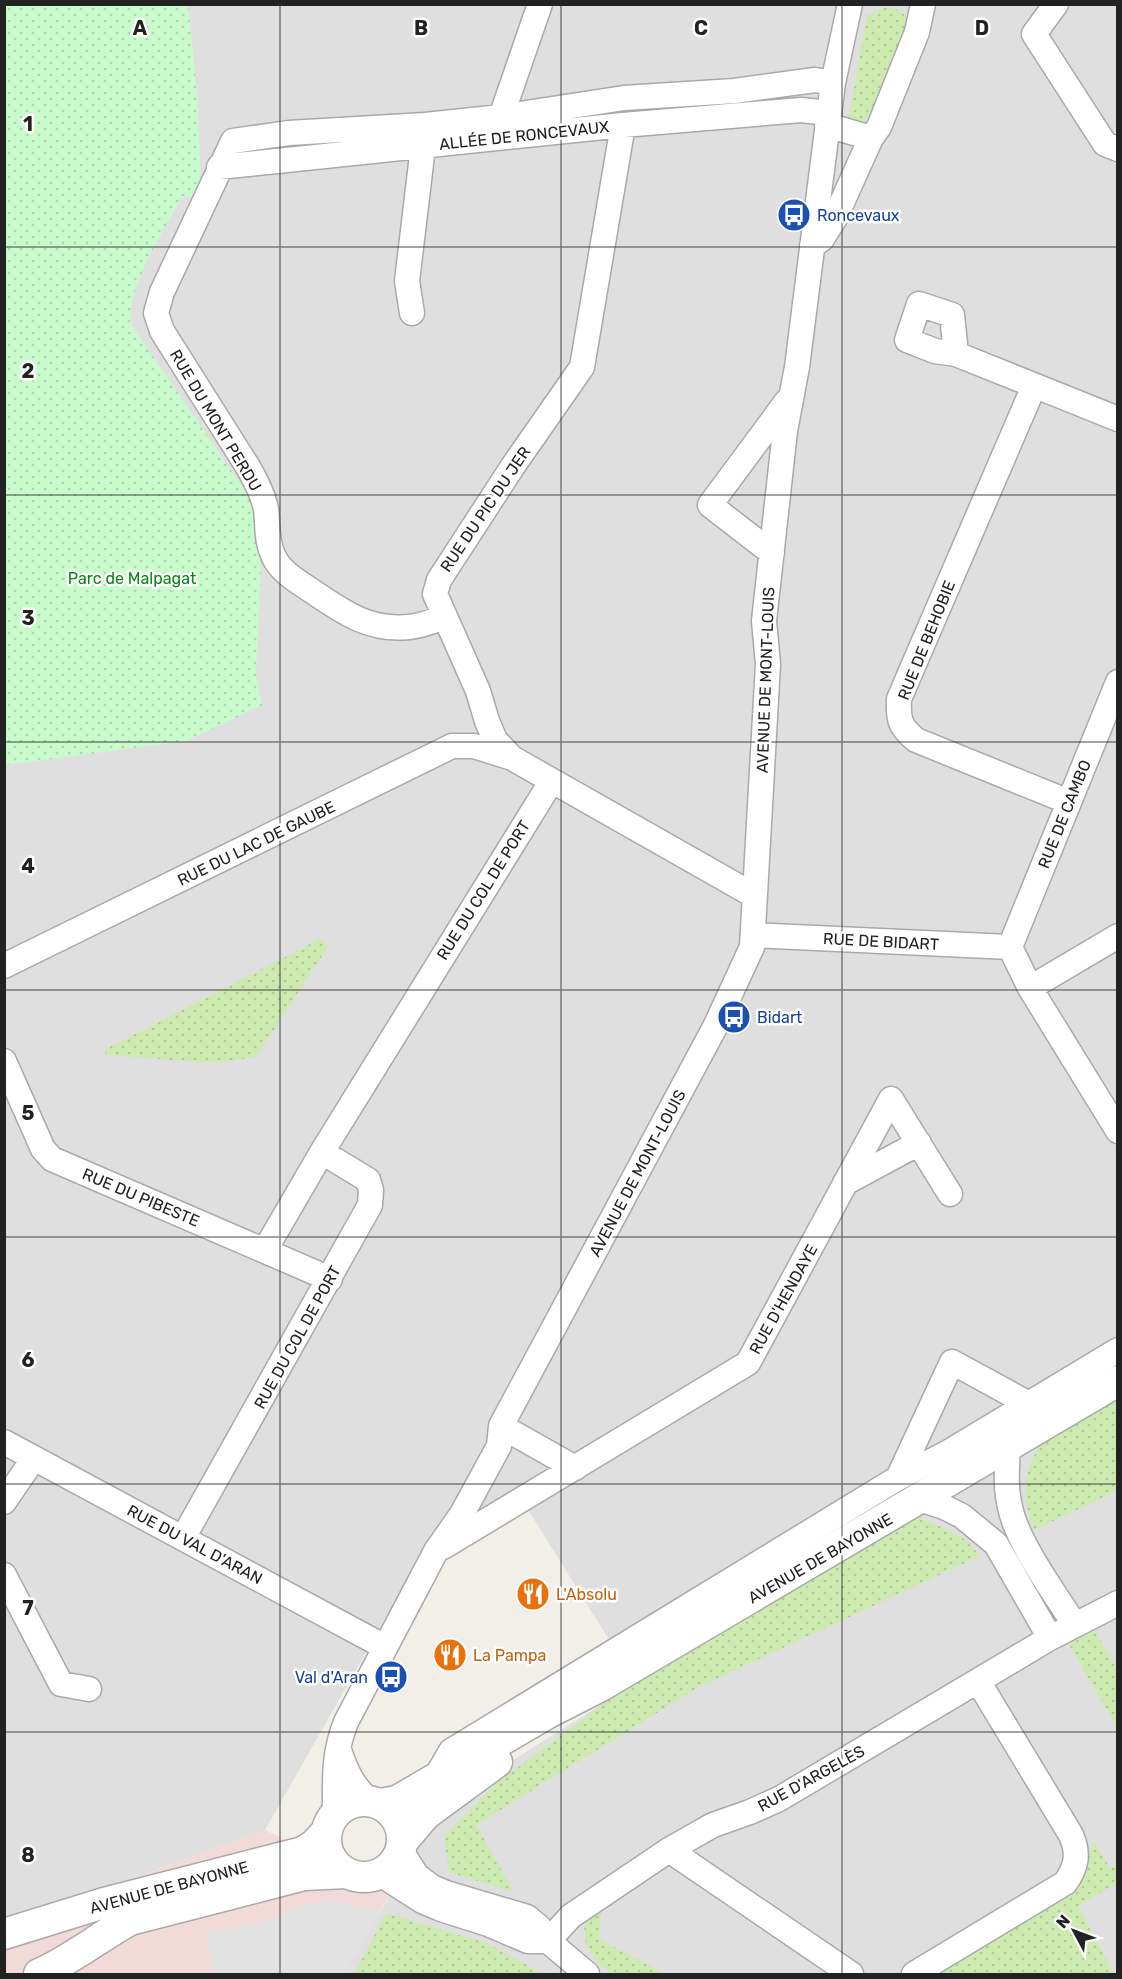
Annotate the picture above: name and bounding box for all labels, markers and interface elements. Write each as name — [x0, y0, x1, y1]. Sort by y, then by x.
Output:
text: A — [133, 16, 148, 40]
text: B — [414, 16, 428, 40]
text: C — [694, 16, 708, 40]
text: D — [975, 16, 989, 40]
text: 1 — [23, 112, 33, 136]
street label: ALLÉE DE RONCEVAUX — [438, 117, 610, 154]
bus stop icon: Roncevaux — [776, 197, 812, 233]
place label: Roncevaux — [817, 206, 900, 225]
street label: RUE DU MONT PERDU — [166, 346, 265, 494]
text: 2 — [22, 359, 35, 383]
street label: RUE DU PIC DU JER — [436, 443, 534, 576]
park label: Parc de Malpagat — [68, 569, 196, 588]
street label: RUE DE BEHOBIE — [894, 578, 959, 703]
street label: AVENUE DE MONT-LOUIS — [753, 586, 778, 774]
text: 3 — [21, 606, 35, 630]
street label: RUE DE CAMBO — [1034, 757, 1095, 871]
street label: RUE DU LAC DE GAUBE — [174, 797, 338, 890]
street label: RUE DU COL DE PORT — [433, 817, 534, 963]
text: 4 — [21, 854, 35, 878]
street label: RUE DE BIDART — [822, 929, 939, 954]
bus stop icon: Bidart — [716, 999, 752, 1035]
place label: Bidart — [757, 1008, 802, 1027]
street label: AVENUE DE MONT-LOUIS — [585, 1086, 690, 1260]
text: 5 — [22, 1101, 35, 1125]
street label: RUE DU PIBESTE — [79, 1164, 202, 1231]
street label: RUE D'HENDAYE — [745, 1241, 821, 1357]
street label: RUE DU COL DE PORT — [250, 1262, 345, 1412]
text: 6 — [21, 1348, 35, 1372]
street label: RUE DU VAL D'ARAN — [124, 1501, 266, 1588]
street label: AVENUE DE BAYONNE — [745, 1509, 896, 1608]
restaurant icon: L'Absolu — [515, 1576, 551, 1612]
place label: L'Absolu — [556, 1585, 617, 1604]
text: 7 — [22, 1596, 34, 1620]
restaurant icon: La Pampa — [432, 1637, 468, 1673]
place label: La Pampa — [473, 1646, 546, 1665]
bus stop icon: Val d'Aran — [373, 1659, 409, 1695]
place label: Val d'Aran — [295, 1668, 368, 1687]
street label: RUE D'ARGELÈS — [755, 1741, 868, 1816]
text: 8 — [21, 1843, 35, 1867]
street label: AVENUE DE BAYONNE — [88, 1857, 251, 1918]
north arrow — [1044, 1901, 1104, 1961]
text: N — [1052, 1911, 1074, 1932]

